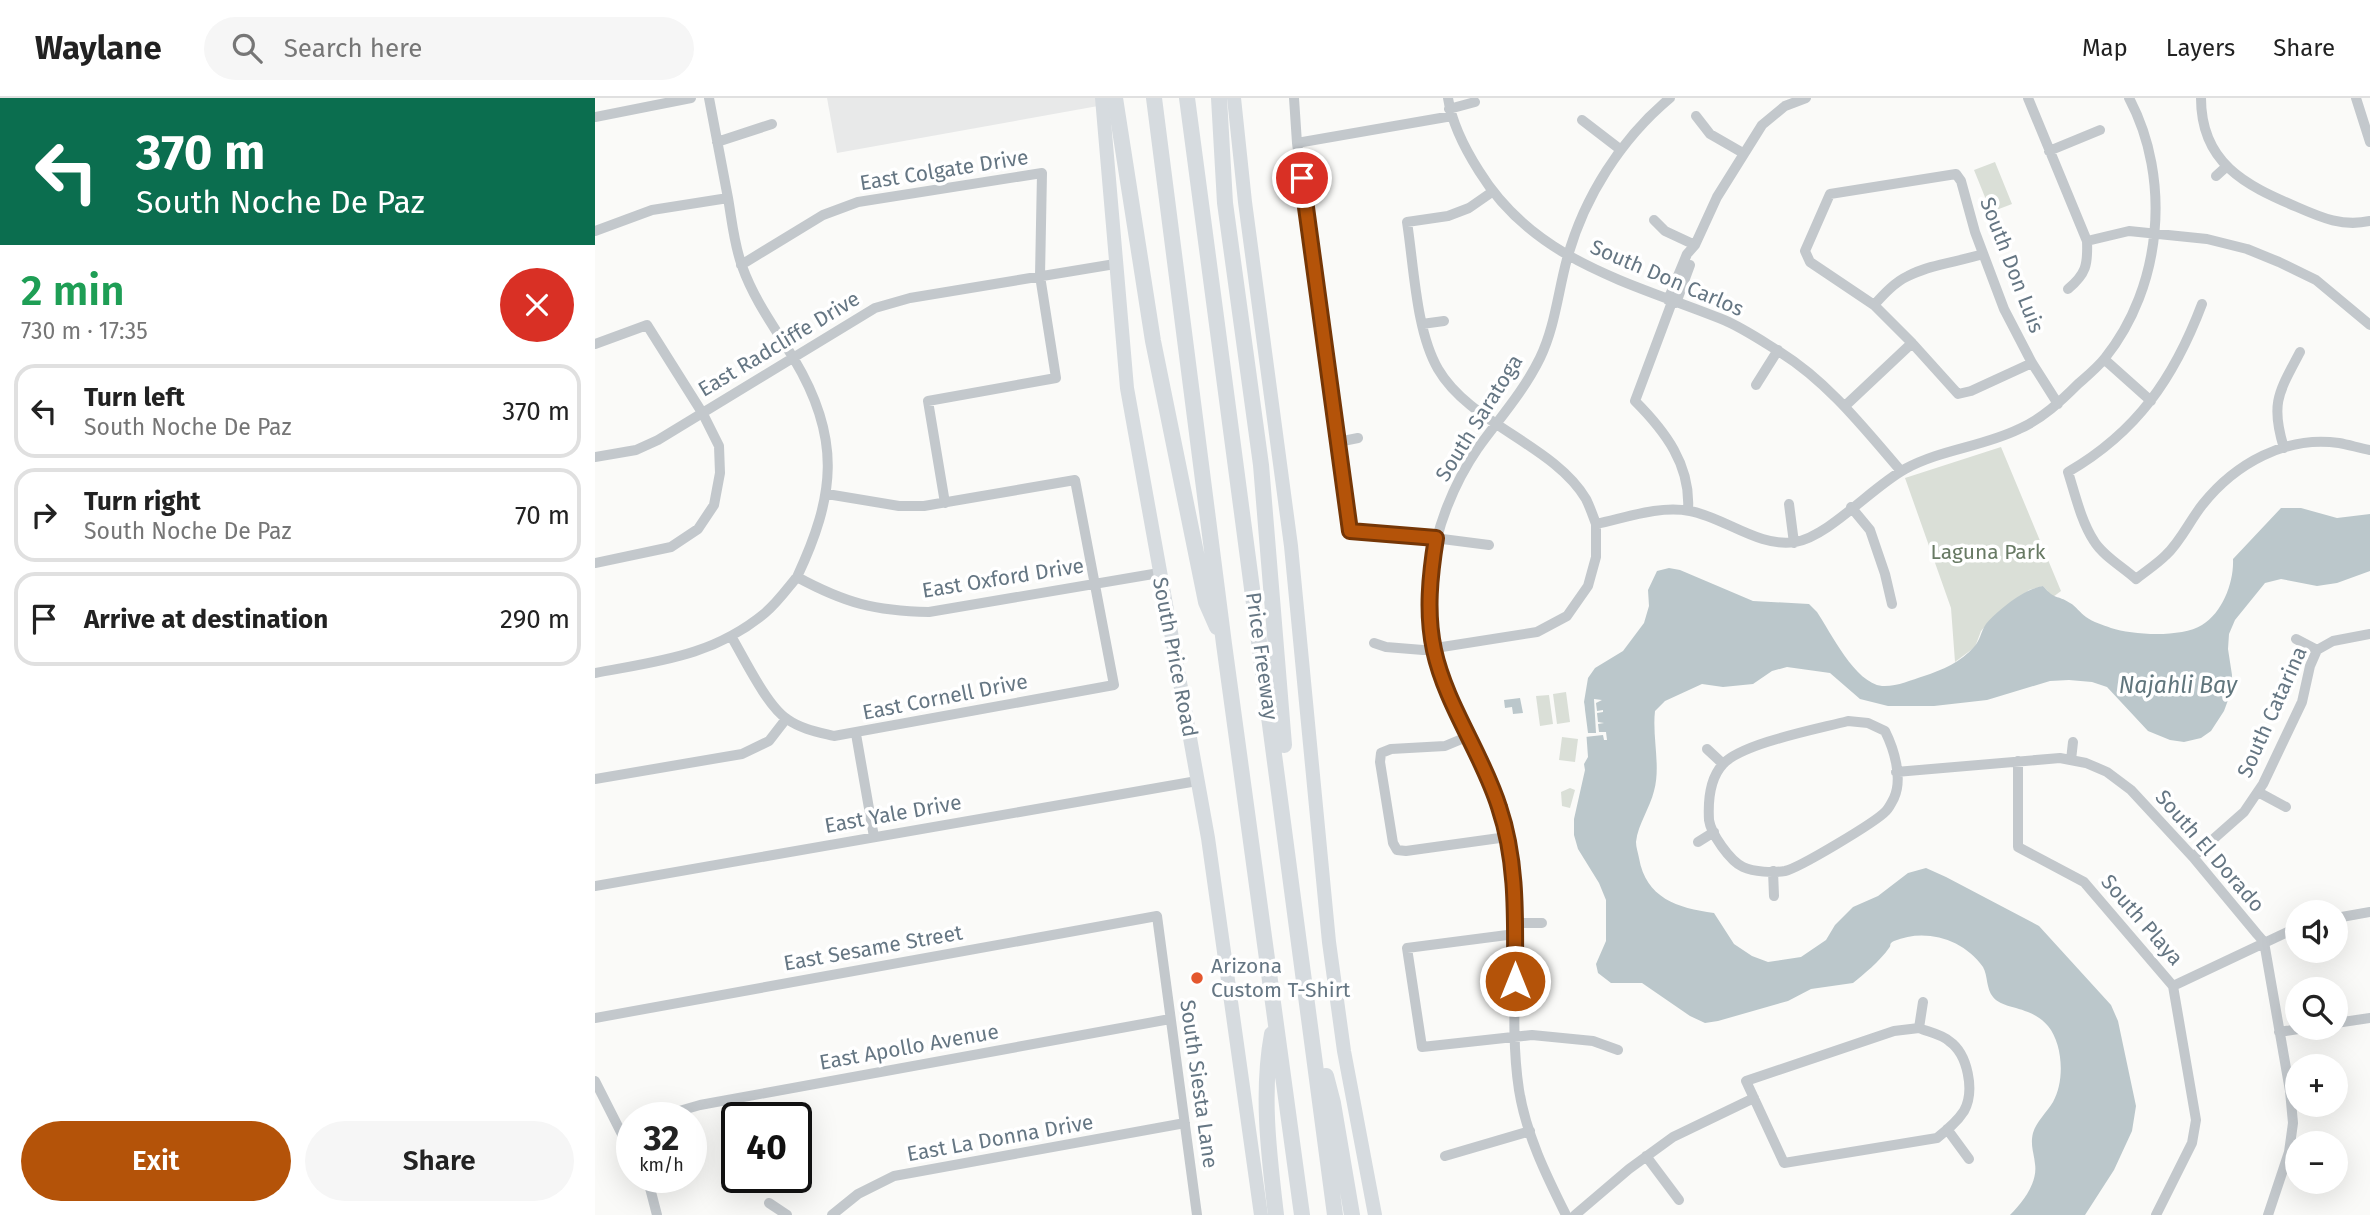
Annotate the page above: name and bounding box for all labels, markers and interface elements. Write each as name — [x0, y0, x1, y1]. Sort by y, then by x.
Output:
search box — [204, 17, 694, 80]
text: Waylane — [35, 28, 162, 68]
icon: search — [228, 29, 266, 67]
text: Search here — [284, 33, 423, 64]
text: Map — [2082, 34, 2128, 62]
text: Layers — [2166, 34, 2235, 62]
text: Share — [2273, 34, 2335, 62]
text: 370 m — [136, 123, 265, 182]
icon: left — [21, 126, 112, 217]
street label: East Colgate Drive — [858, 144, 1030, 196]
pin — [1272, 148, 1332, 208]
icon: arrive — [1283, 159, 1321, 197]
text: South Noche De Paz — [136, 183, 425, 221]
street label: South Don Luis — [1974, 194, 2050, 337]
street label: South Don Carlos — [1586, 234, 1748, 322]
text: 2 min — [21, 266, 125, 316]
button: close — [500, 268, 574, 342]
street label: East Radcliffe Drive — [694, 286, 864, 402]
text: 730 m · 17:35 — [21, 317, 148, 345]
street label: South Saratoga — [1430, 350, 1528, 486]
text: Turn left — [84, 382, 185, 413]
icon: left — [25, 392, 63, 430]
text: 370 m — [502, 396, 570, 427]
text: South Noche De Paz — [84, 413, 292, 441]
text: Turn right — [84, 486, 201, 517]
icon: right — [25, 496, 63, 534]
text: 70 m — [515, 500, 570, 531]
text: South Noche De Paz — [84, 517, 292, 545]
park label: Laguna Park — [1930, 539, 2046, 565]
street label: East Oxford Drive — [920, 552, 1086, 604]
street label: South Price Road — [1147, 575, 1203, 739]
street label: Price Freeway — [1240, 591, 1284, 722]
icon: arrive — [25, 600, 63, 638]
text: Arrive at destination — [84, 604, 328, 635]
text: 290 m — [500, 604, 570, 635]
street label: South Catarina — [2231, 642, 2313, 782]
street label: East Cornell Drive — [860, 668, 1030, 726]
water label: Najahli Bay — [2119, 671, 2238, 699]
street label: South El Dorado — [2150, 785, 2270, 917]
street label: East Yale Drive — [823, 789, 963, 839]
street label: South Playa — [2095, 869, 2189, 971]
map controls — [2285, 900, 2348, 1194]
button: sound — [2285, 900, 2348, 963]
street label: East Sesame Street — [782, 919, 965, 977]
position arrow — [1478, 944, 1552, 1018]
place label: Arizona Custom T-Shirt — [1211, 953, 1351, 1003]
marker: Arizona Custom T-Shirt — [1189, 970, 1205, 986]
button: search — [2285, 977, 2348, 1040]
street label: South Siesta Lane — [1174, 998, 1224, 1170]
street label: East Apollo Avenue — [817, 1018, 1001, 1076]
button: + — [2285, 1054, 2348, 1117]
speed limit sign: 40 — [721, 1102, 812, 1193]
street label: East La Donna Drive — [905, 1109, 1095, 1167]
text: 32 — [644, 1117, 679, 1159]
button: Exit — [21, 1121, 291, 1201]
button: Share — [305, 1121, 574, 1201]
button: − — [2285, 1131, 2348, 1194]
text: km/h — [639, 1154, 684, 1176]

